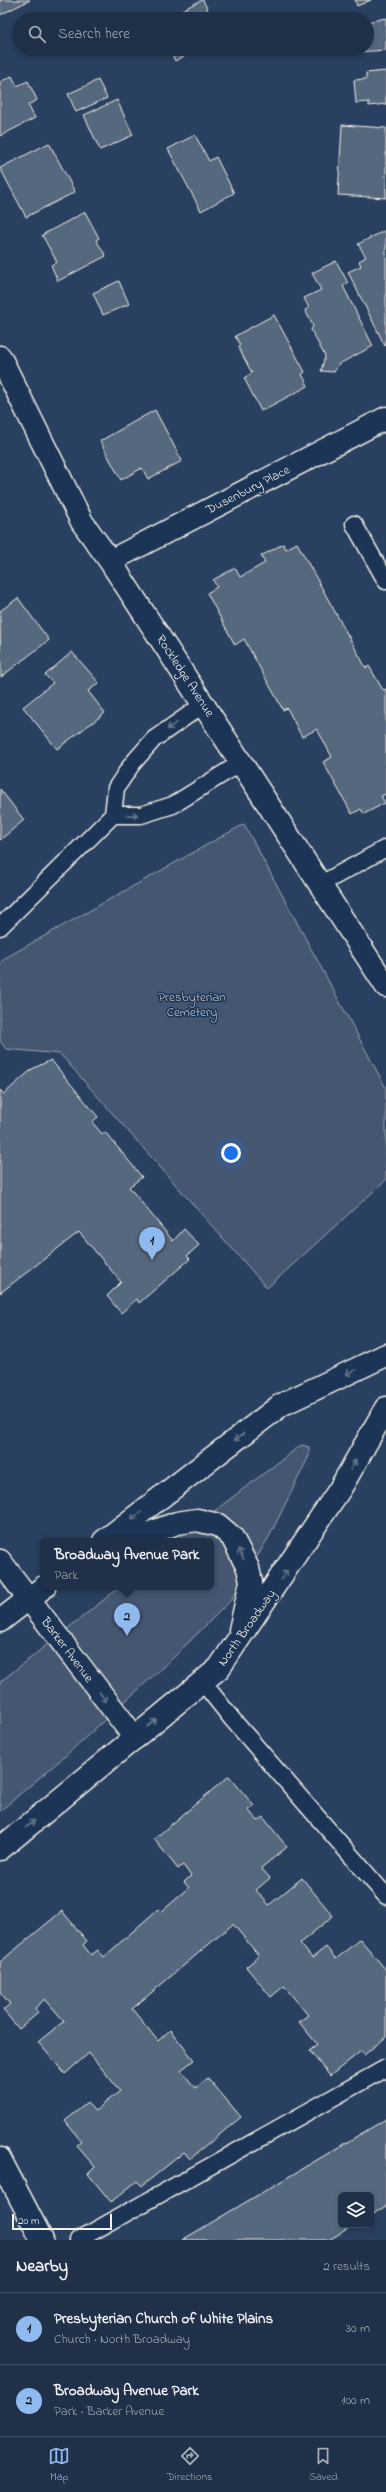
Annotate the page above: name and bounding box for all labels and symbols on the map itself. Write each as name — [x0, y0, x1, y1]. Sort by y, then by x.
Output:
street label: Dusenbury Place — [202, 461, 294, 521]
street label: Rockledge Avenue — [150, 631, 219, 721]
one-way arrow — [166, 722, 177, 730]
one-way arrow — [125, 811, 138, 819]
park label: Presbyterian Cemetery — [158, 988, 226, 1023]
your location — [221, 1143, 241, 1163]
pin: 1 — [139, 1227, 165, 1260]
one-way arrow — [345, 1369, 357, 1376]
one-way arrow — [233, 1432, 244, 1441]
one-way arrow — [350, 1459, 358, 1471]
one-way arrow — [130, 1512, 141, 1520]
one-way arrow — [236, 1548, 244, 1560]
one-way arrow — [280, 1570, 288, 1581]
street label: North Broadway — [213, 1586, 281, 1671]
pin: 2 — [114, 1603, 140, 1636]
street label: Barker Avenue — [36, 1613, 98, 1687]
one-way arrow — [99, 1692, 107, 1703]
one-way arrow — [147, 1719, 158, 1728]
one-way arrow — [25, 1819, 35, 1828]
scale bar — [12, 2212, 112, 2231]

